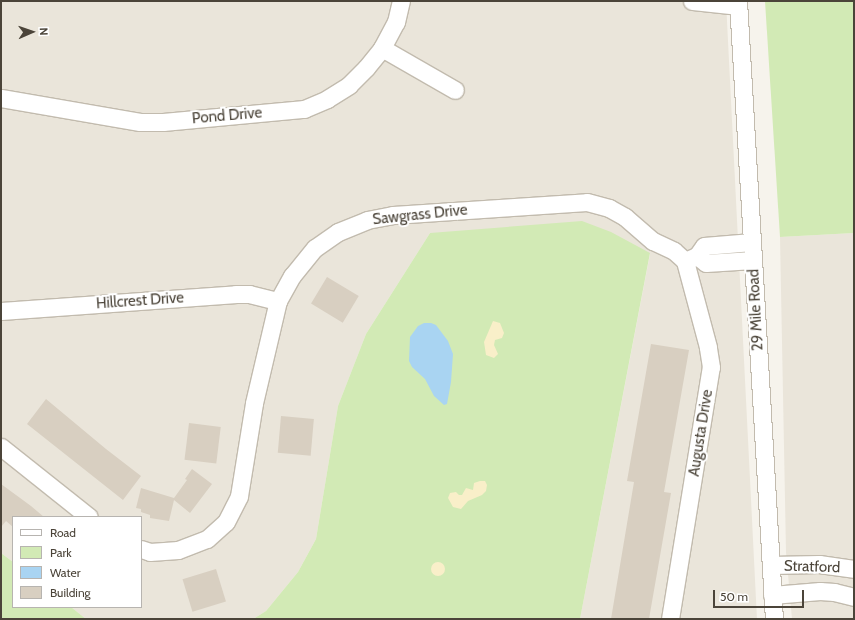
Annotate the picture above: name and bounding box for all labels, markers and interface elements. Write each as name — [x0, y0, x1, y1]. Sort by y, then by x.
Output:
north arrow — [12, 12, 52, 52]
text: N — [37, 27, 51, 36]
street label: Pond Drive — [191, 104, 263, 128]
street label: Sawgrass Drive — [372, 201, 468, 229]
street label: 29 Mile Road — [745, 269, 767, 351]
street label: Hillcrest Drive — [95, 289, 185, 313]
street label: Augusta Drive — [685, 388, 717, 478]
legend — [12, 516, 142, 608]
text: Road — [50, 525, 76, 540]
text: Park — [50, 545, 72, 560]
street label: Stratford — [784, 557, 840, 577]
text: Water — [50, 565, 80, 580]
scale bar — [715, 582, 806, 608]
text: Building — [50, 585, 91, 600]
text: 50 m — [720, 589, 748, 604]

